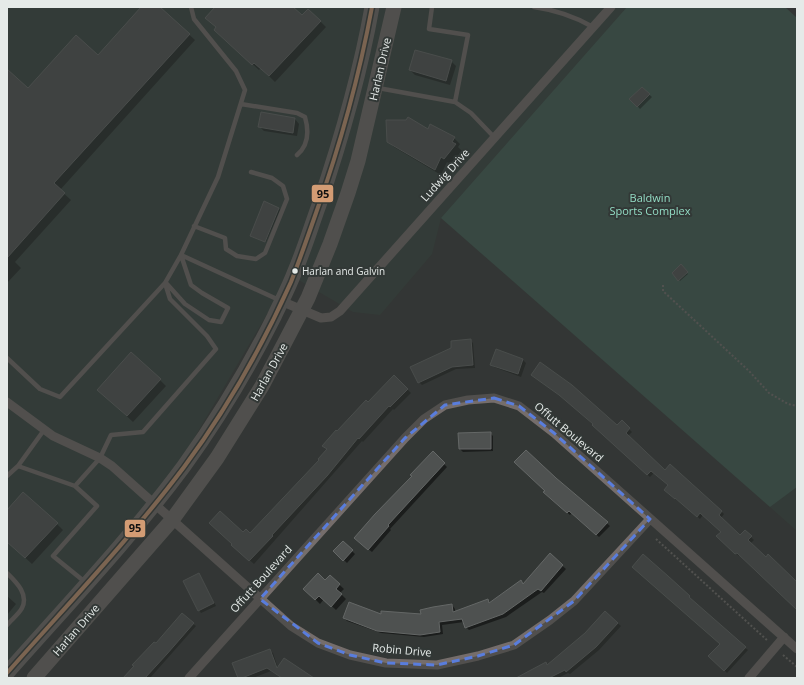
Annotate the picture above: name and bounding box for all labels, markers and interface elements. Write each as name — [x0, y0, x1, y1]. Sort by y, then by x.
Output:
street label: Harlan Drive — [365, 36, 394, 102]
street label: Ludwig Drive — [417, 145, 472, 204]
line badge: 95 — [311, 184, 334, 203]
text: 95 — [317, 186, 329, 201]
park label: Baldwin Sports Complex — [609, 190, 691, 218]
place label: Harlan and Galvin — [302, 264, 385, 278]
marker: Harlan and Galvin — [290, 266, 300, 276]
street label: Harlan Drive — [246, 340, 291, 403]
street label: Offutt Boulevard — [532, 398, 607, 465]
line badge: 95 — [124, 519, 146, 538]
text: 95 — [129, 520, 141, 535]
street label: Offutt Boulevard — [226, 542, 295, 616]
street label: Harlan Drive — [49, 601, 102, 659]
street label: Robin Drive — [372, 639, 432, 660]

